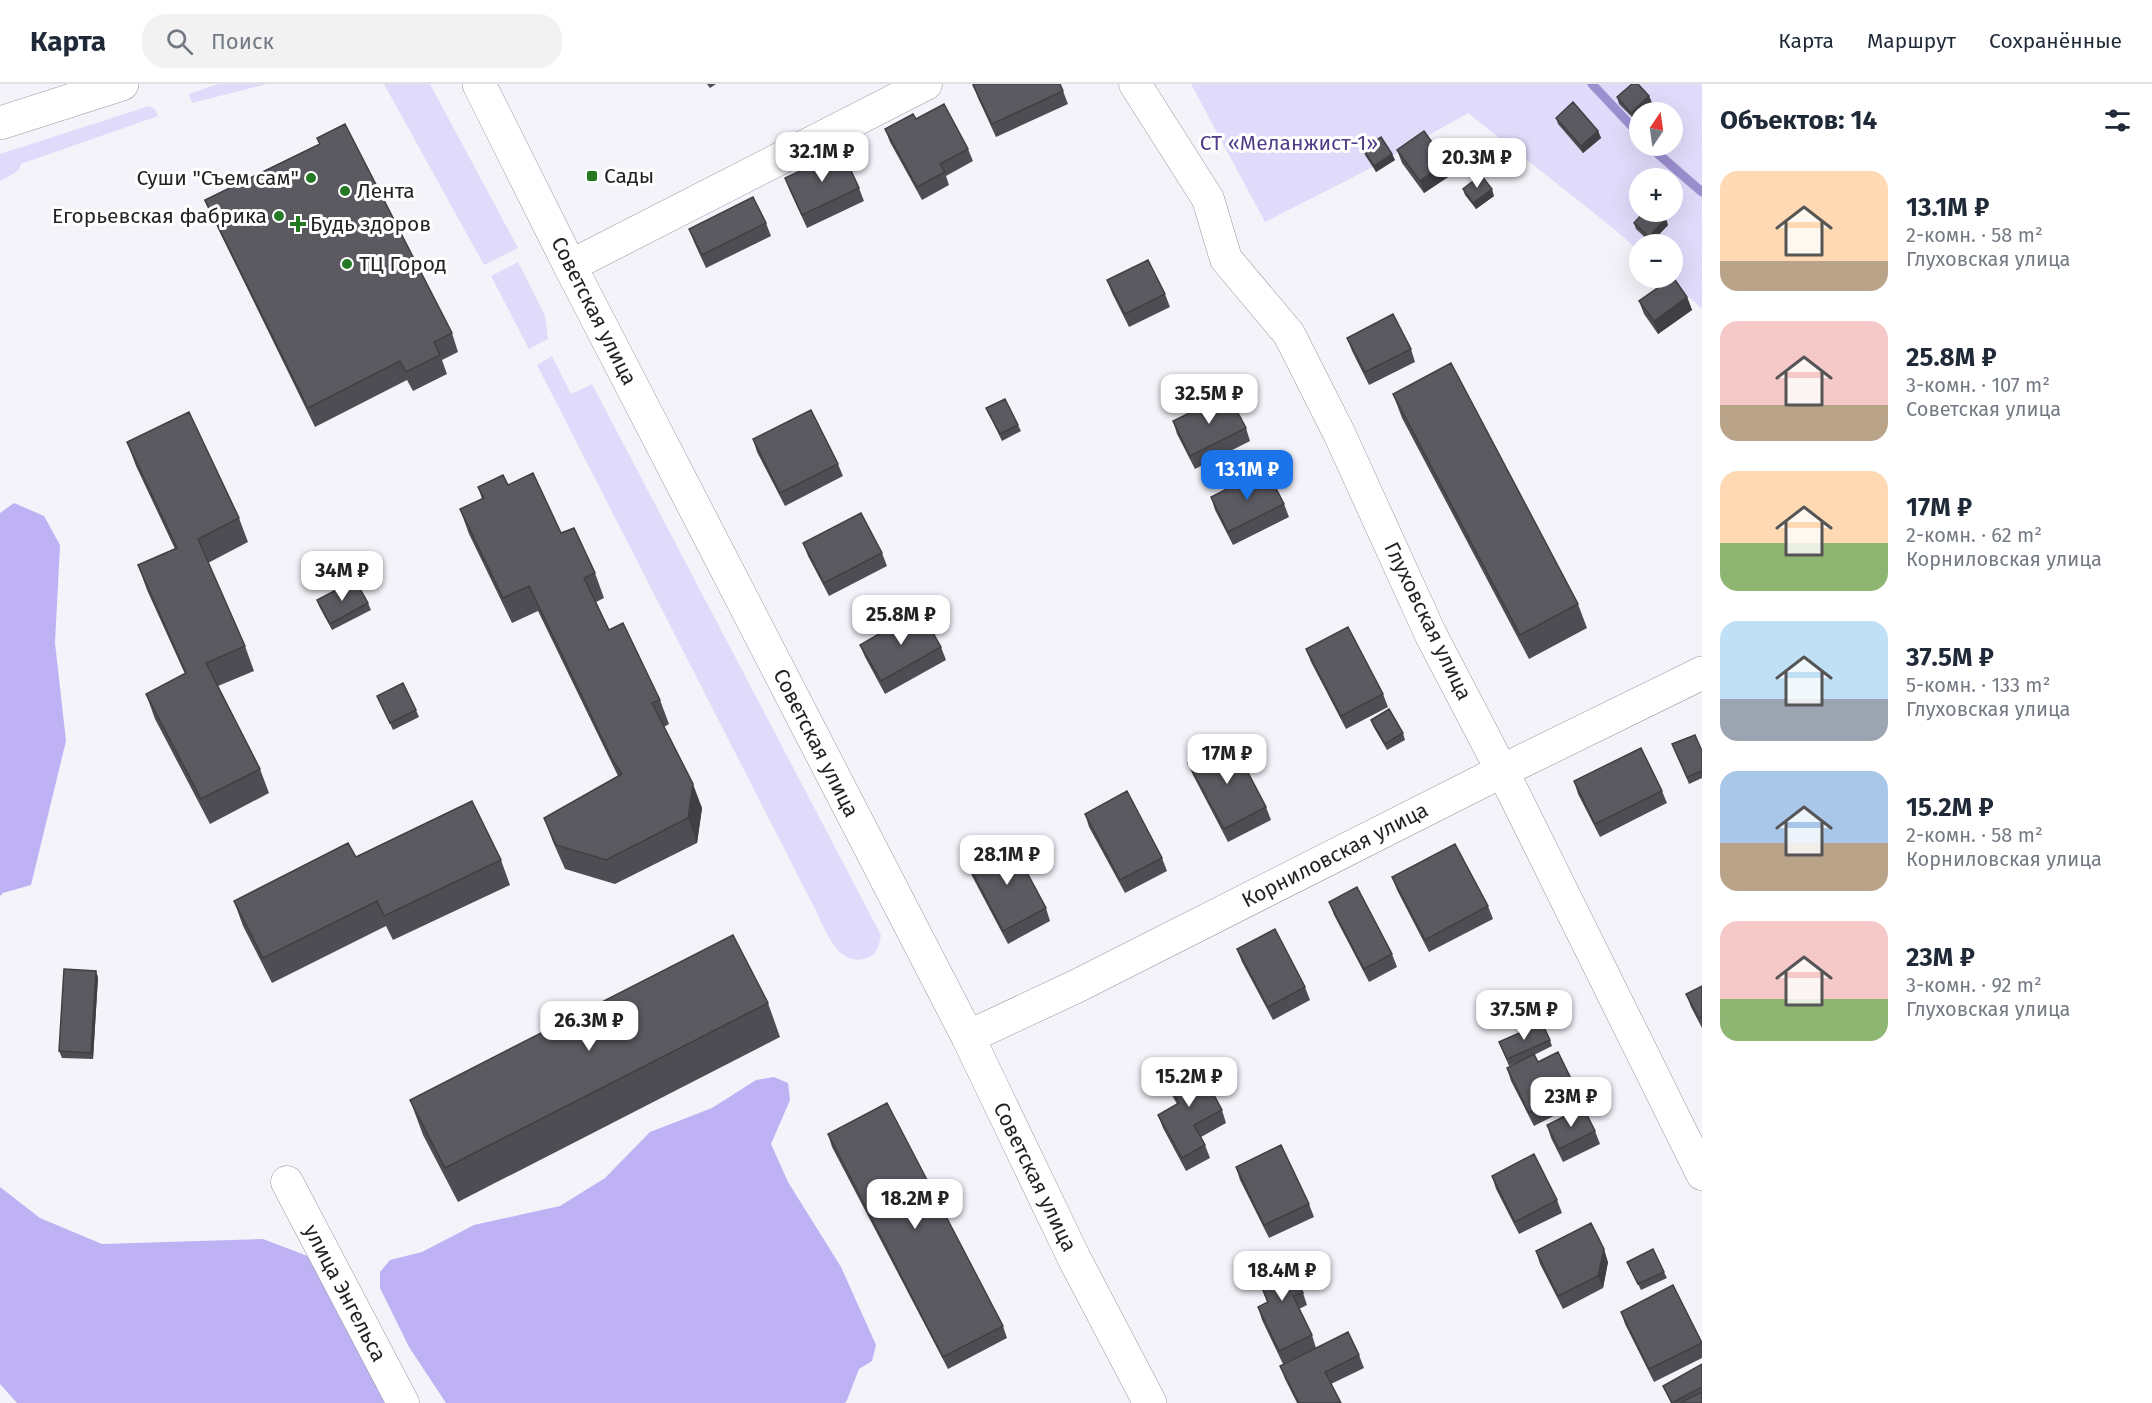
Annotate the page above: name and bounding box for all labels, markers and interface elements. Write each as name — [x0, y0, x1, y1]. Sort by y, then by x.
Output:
search box — [142, 14, 562, 68]
text: Карта — [30, 25, 106, 58]
icon: search — [163, 25, 196, 58]
text: Поиск — [211, 28, 274, 55]
text: Карта — [1778, 28, 1834, 54]
text: Маршрут — [1867, 28, 1956, 54]
text: Сохранённые — [1989, 28, 2122, 54]
north arrow — [1629, 102, 1683, 156]
map controls — [1629, 102, 1683, 288]
icon: filters — [2101, 104, 2134, 137]
text: Объектов: 14 — [1720, 105, 1877, 136]
park label: СТ «Меланжист-1» — [1200, 130, 1378, 156]
pin: 32.1M ₽ — [767, 132, 877, 183]
pin: 20.3M ₽ — [1422, 138, 1532, 189]
text: 32.1M ₽ — [790, 139, 854, 163]
text: 20.3M ₽ — [1442, 145, 1512, 169]
place label: Сады — [604, 163, 654, 189]
place label: Суши "Съем сам" — [137, 165, 299, 191]
button: + — [1629, 168, 1683, 222]
marker: Сады — [585, 169, 599, 183]
marker: Суши "Съем сам" — [304, 171, 318, 185]
place label: Лента — [357, 178, 415, 204]
marker: Лента — [338, 184, 352, 198]
text: 13.1M ₽ — [1906, 192, 1989, 223]
icon: home — [1768, 195, 1840, 267]
place label: Егорьевская фабрика — [52, 203, 267, 229]
marker: Егорьевская фабрика — [272, 209, 286, 223]
place label: Будь здоров — [310, 211, 431, 237]
marker: Будь здоров — [291, 217, 305, 231]
text: 2-комн. · 58 m² — [1906, 223, 2043, 247]
street label: Советская улица — [545, 233, 643, 389]
button: − — [1629, 234, 1683, 288]
text: Глуховская улица — [1906, 247, 2070, 271]
place label: ТЦ Город — [359, 251, 446, 277]
marker: ТЦ Город — [340, 257, 354, 271]
text: 25.8M ₽ — [1906, 342, 1997, 373]
icon: home — [1768, 345, 1840, 417]
text: 3-комн. · 107 m² — [1906, 373, 2050, 397]
pin: 32.5M ₽ — [1154, 374, 1264, 425]
text: 32.5M ₽ — [1175, 381, 1243, 405]
text: Советская улица — [1906, 397, 2061, 421]
pin: 13.1M ₽ — [1192, 450, 1302, 501]
text: 13.1M ₽ — [1215, 457, 1279, 481]
text: 17M ₽ — [1906, 492, 1972, 523]
icon: home — [1768, 495, 1840, 567]
text: 2-комн. · 62 m² — [1906, 523, 2042, 547]
street label: Глуховская улица — [1378, 538, 1478, 704]
text: Корниловская улица — [1906, 547, 2102, 571]
pin: 34M ₽ — [300, 551, 384, 602]
text: 34M ₽ — [315, 558, 369, 582]
pin: 25.8M ₽ — [846, 595, 956, 646]
text: 25.8M ₽ — [866, 602, 936, 626]
text: 37.5M ₽ — [1906, 642, 1994, 673]
icon: home — [1768, 645, 1840, 717]
street label: Советская улица — [767, 665, 865, 821]
text: 5-комн. · 133 m² — [1906, 673, 2050, 697]
text: Глуховская улица — [1906, 697, 2070, 721]
pin: 17M ₽ — [1185, 734, 1269, 785]
text: 17M ₽ — [1202, 741, 1253, 765]
text: 15.2M ₽ — [1906, 792, 1994, 823]
icon: home — [1768, 795, 1840, 867]
street label: Корниловская улица — [1237, 797, 1433, 913]
text: 2-комн. · 58 m² — [1906, 823, 2043, 847]
pin: 28.1M ₽ — [952, 835, 1062, 886]
text: 28.1M ₽ — [974, 842, 1040, 866]
text: Корниловская улица — [1906, 847, 2102, 871]
text: 23M ₽ — [1906, 942, 1975, 973]
icon: home — [1768, 945, 1840, 1017]
text: 3-комн. · 92 m² — [1906, 973, 2042, 997]
pin: 37.5M ₽ — [1469, 990, 1579, 1041]
text: 37.5M ₽ — [1490, 997, 1558, 1021]
text: Глуховская улица — [1906, 997, 2070, 1021]
pin: 26.3M ₽ — [534, 1001, 644, 1052]
text: 26.3M ₽ — [554, 1008, 624, 1032]
pin: 15.2M ₽ — [1134, 1057, 1244, 1108]
text: 15.2M ₽ — [1155, 1064, 1223, 1088]
pin: 23M ₽ — [1529, 1077, 1613, 1128]
text: 23M ₽ — [1545, 1084, 1598, 1108]
street label: Советская улица — [988, 1098, 1082, 1256]
pin: 18.2M ₽ — [860, 1179, 970, 1230]
text: 18.2M ₽ — [881, 1186, 949, 1210]
street label: улица Энгельса — [298, 1220, 392, 1366]
pin: 18.4M ₽ — [1227, 1251, 1337, 1302]
text: 18.4M ₽ — [1248, 1258, 1316, 1282]

